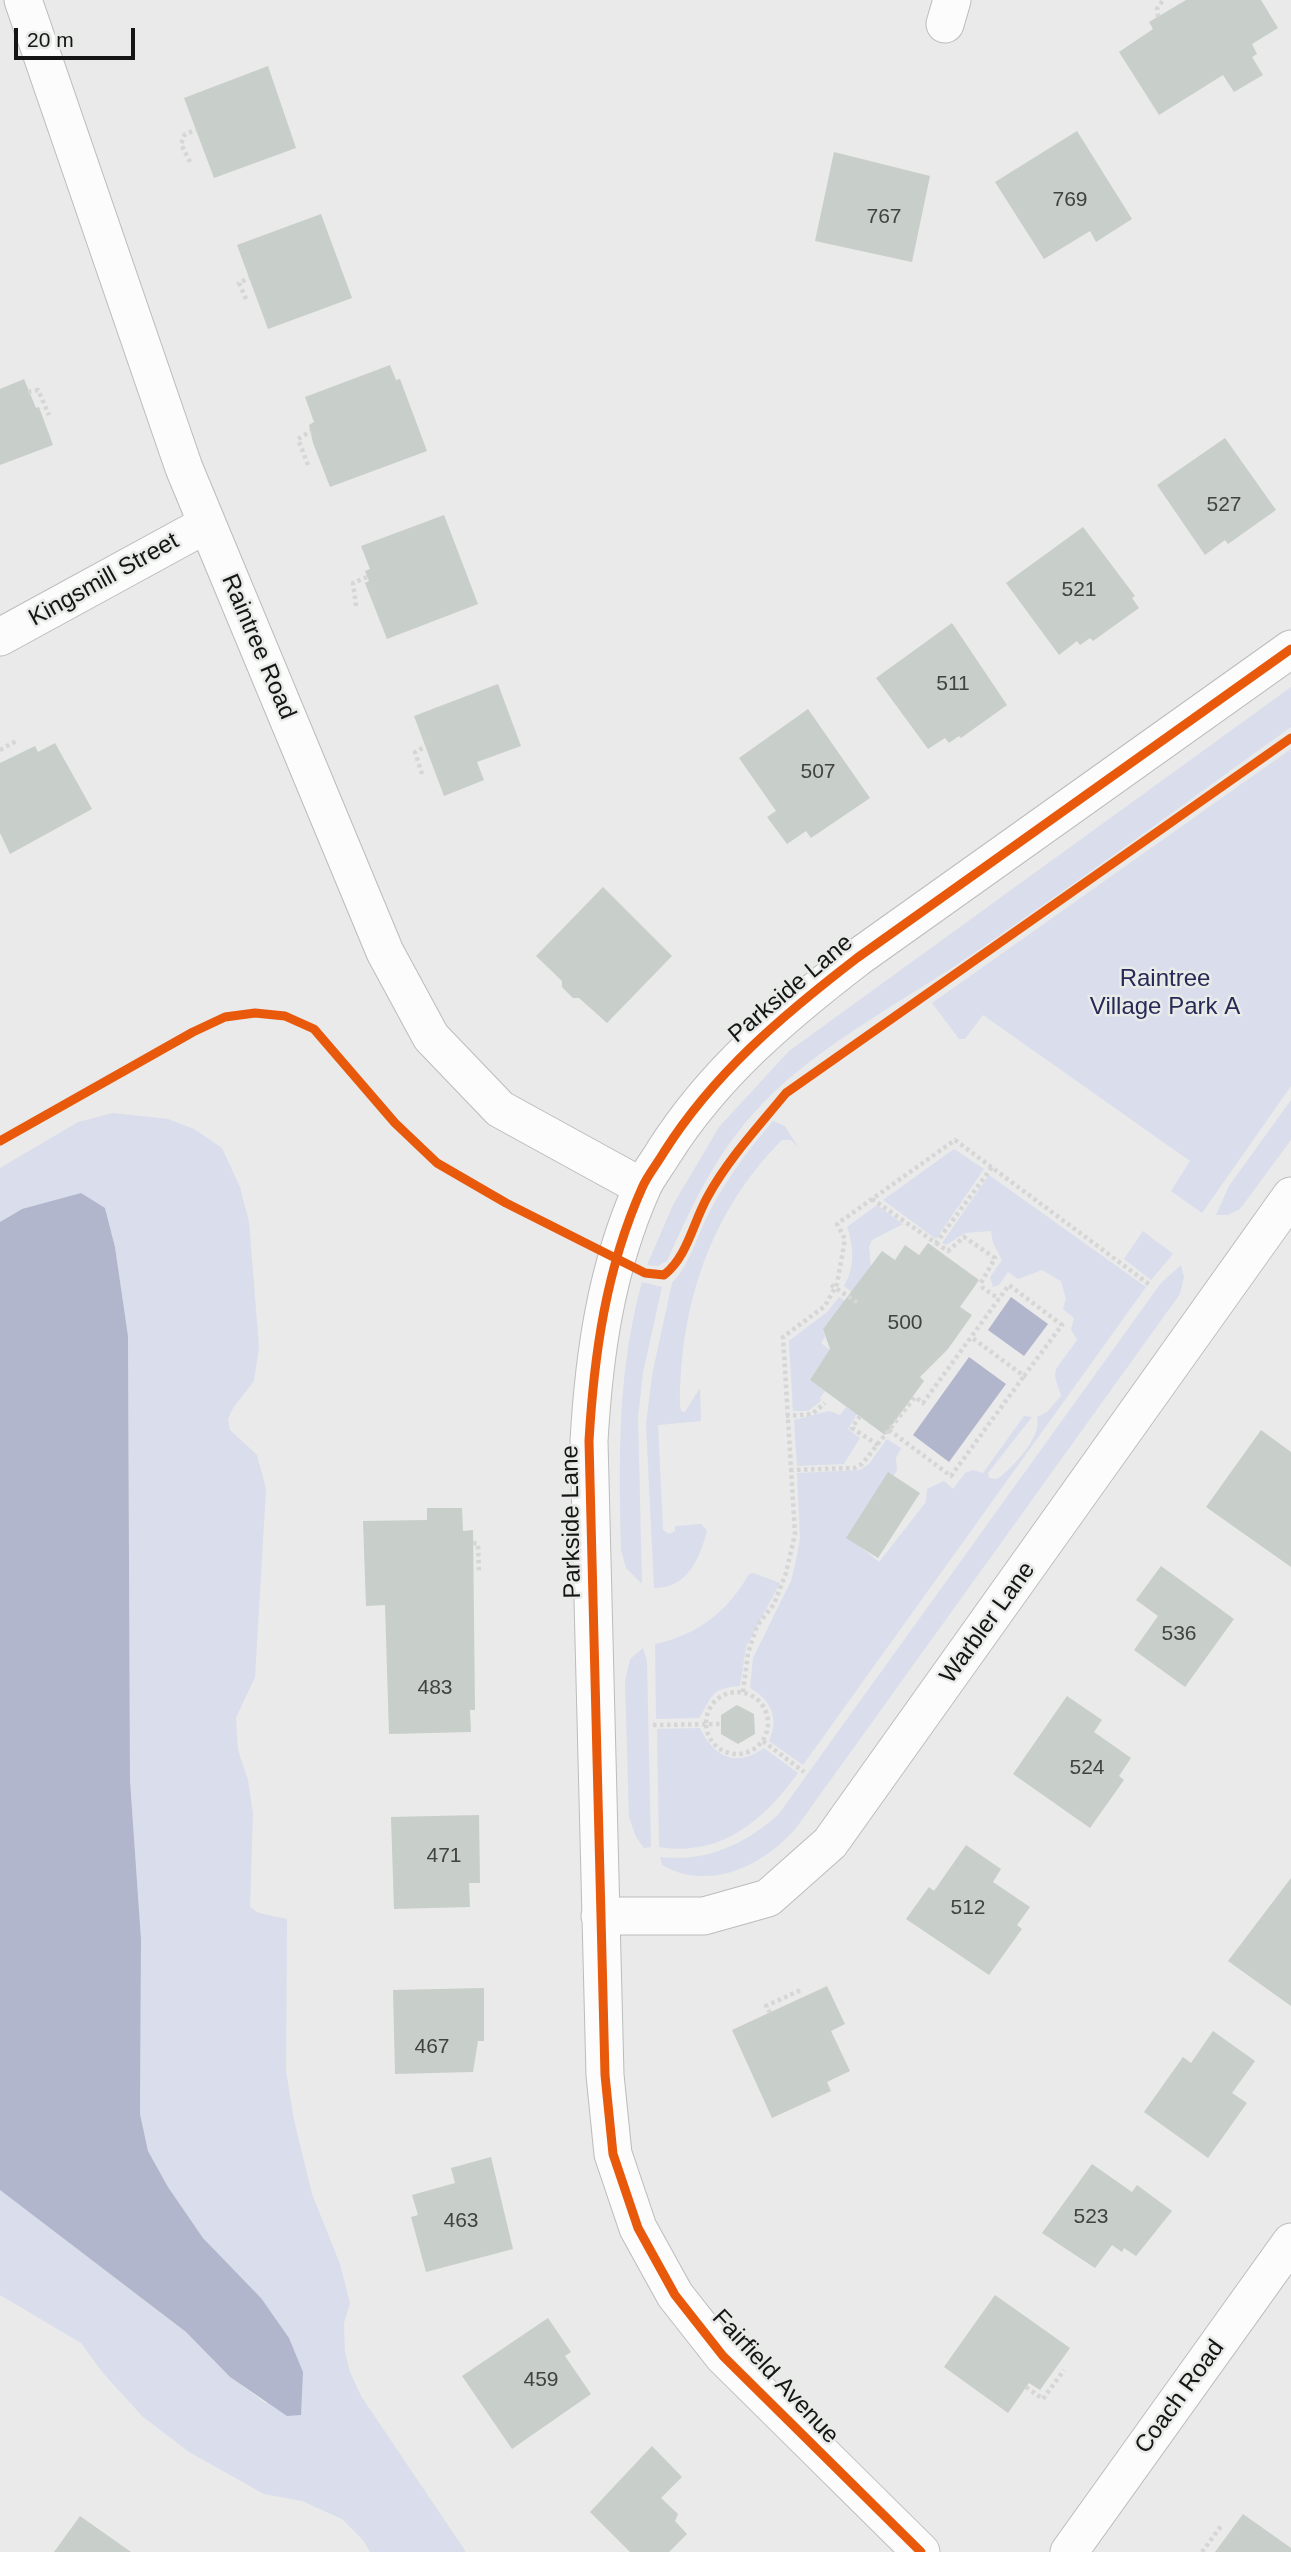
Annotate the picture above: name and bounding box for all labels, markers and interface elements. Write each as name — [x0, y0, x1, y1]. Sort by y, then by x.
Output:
scale bar — [18, 14, 138, 58]
text: 20 m — [27, 28, 74, 51]
house number: 769 — [1052, 187, 1088, 213]
house number: 767 — [866, 204, 902, 230]
house number: 527 — [1206, 492, 1242, 518]
street label: Kingsmill Street — [24, 527, 184, 633]
street label: Raintree Road — [215, 570, 301, 724]
house number: 521 — [1061, 577, 1097, 603]
house number: 511 — [936, 671, 970, 697]
house number: 507 — [800, 759, 836, 785]
street label: Parkside Lane — [723, 929, 859, 1049]
park label: Raintree Village Park A — [1090, 965, 1240, 1021]
house number: 500 — [887, 1310, 923, 1336]
street label: Parkside Lane — [556, 1445, 588, 1599]
street label: Warbler Lane — [934, 1557, 1042, 1689]
house number: 536 — [1161, 1621, 1197, 1647]
house number: 483 — [417, 1675, 453, 1701]
house number: 524 — [1069, 1755, 1105, 1781]
house number: 471 — [426, 1843, 462, 1869]
house number: 512 — [950, 1895, 986, 1921]
house number: 467 — [414, 2034, 450, 2060]
house number: 523 — [1073, 2204, 1109, 2230]
house number: 463 — [443, 2208, 479, 2234]
street label: Fairfield Avenue — [705, 2304, 845, 2450]
street label: Coach Road — [1129, 2335, 1231, 2459]
house number: 459 — [523, 2367, 559, 2393]

